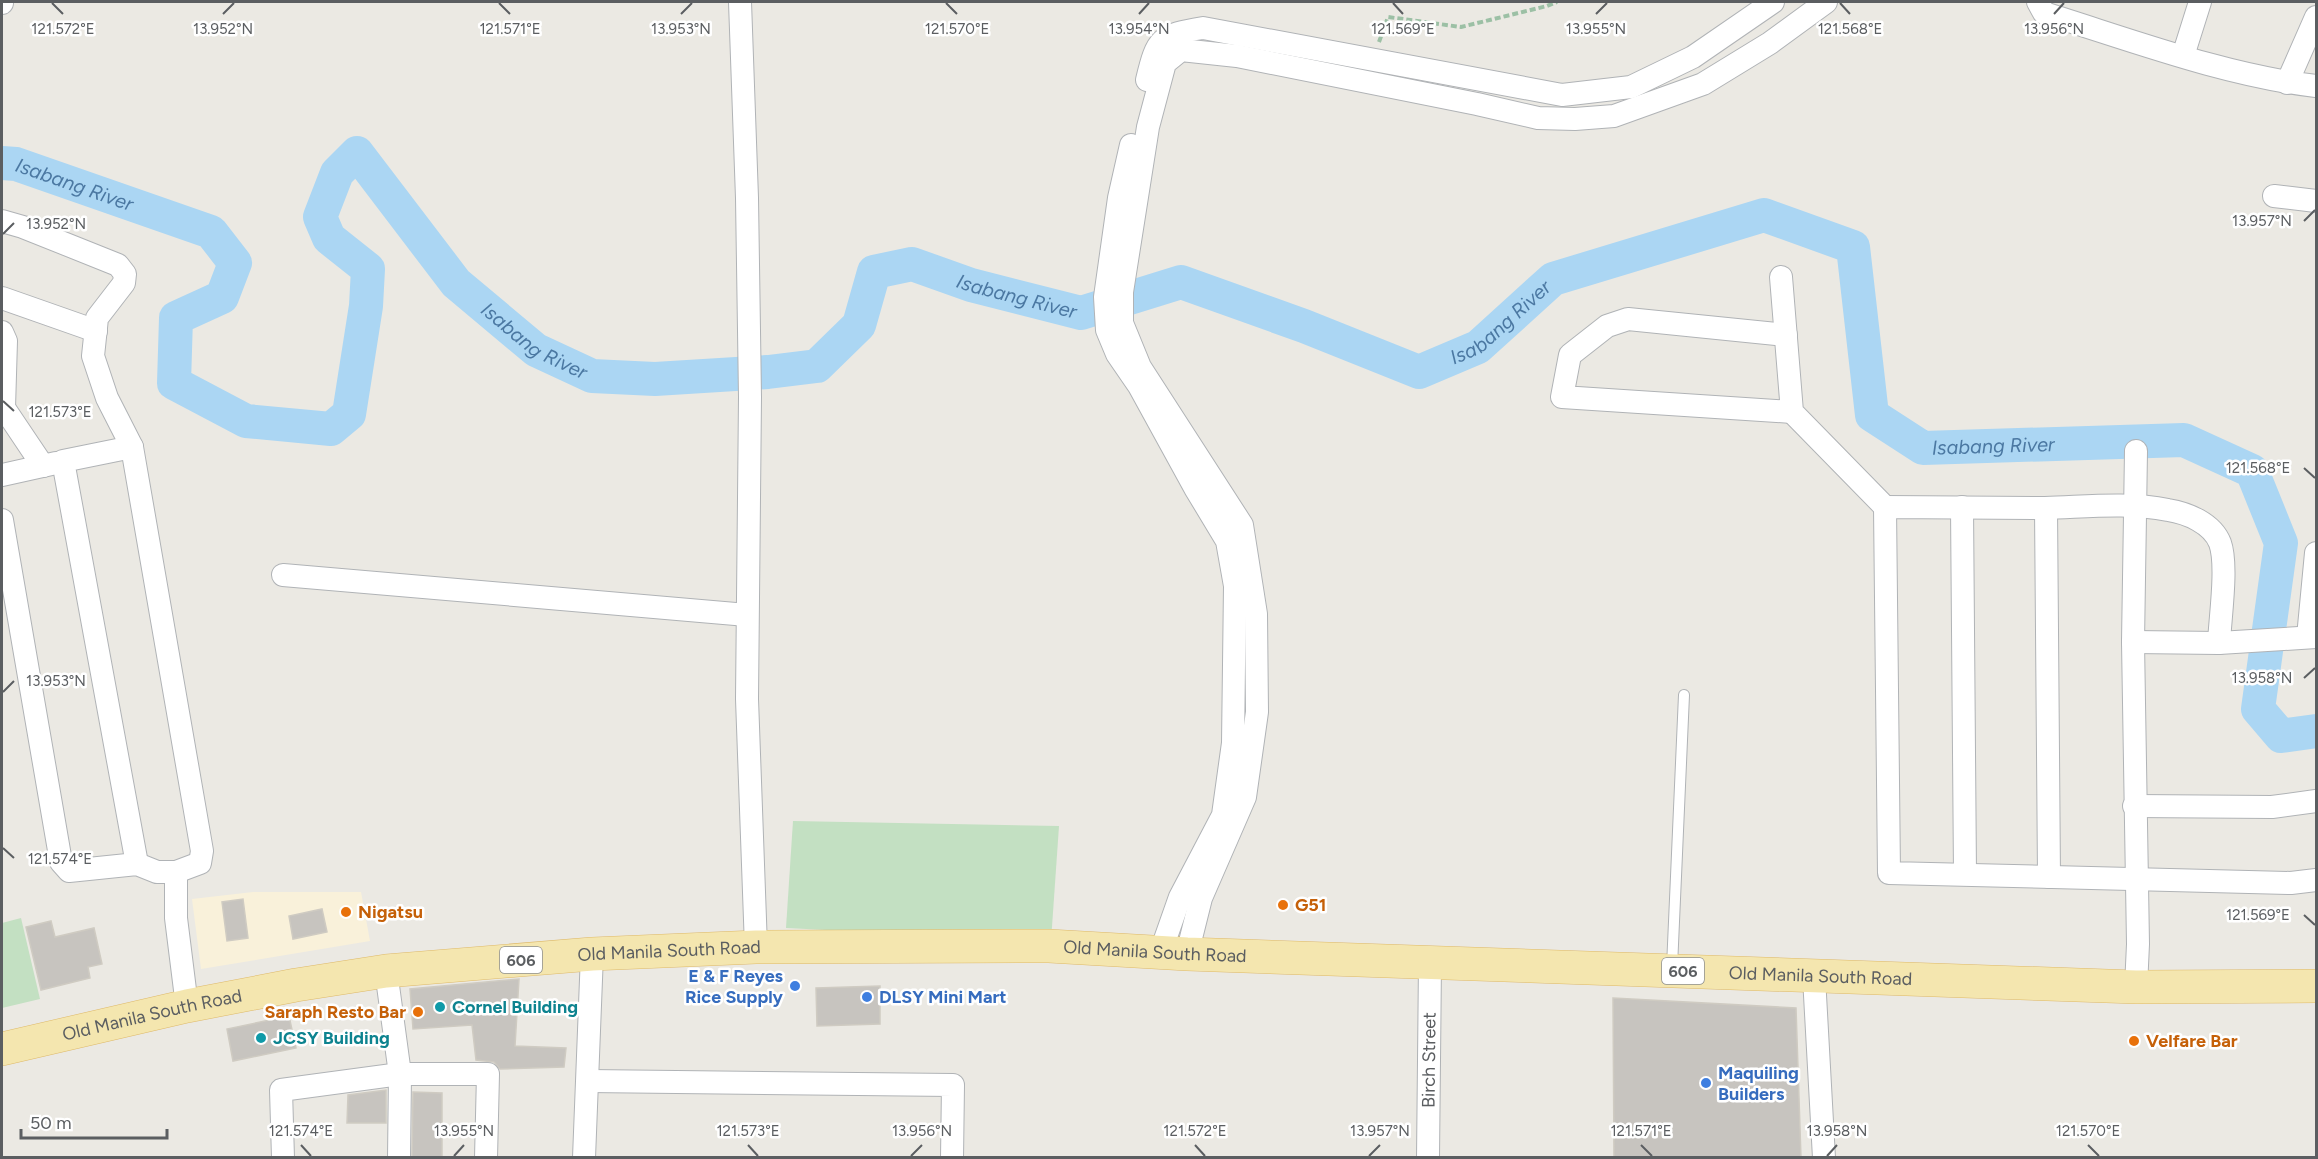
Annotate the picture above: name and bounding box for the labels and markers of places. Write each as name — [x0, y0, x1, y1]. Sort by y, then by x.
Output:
place label: G51 — [1295, 894, 1326, 916]
marker: G51 — [1276, 898, 1290, 912]
place label: Nigatsu — [358, 901, 423, 923]
marker: Nigatsu — [339, 905, 353, 919]
place label: E & F Reyes Rice Supply — [685, 965, 784, 1008]
marker: E & F Reyes Rice Supply — [788, 979, 802, 993]
place label: DLSY Mini Mart — [879, 986, 1007, 1008]
marker: DLSY Mini Mart — [860, 990, 874, 1004]
place label: Cornel Building — [452, 996, 578, 1018]
marker: Cornel Building — [433, 1000, 447, 1014]
place label: Saraph Resto Bar — [264, 1001, 406, 1023]
marker: Saraph Resto Bar — [411, 1005, 425, 1019]
place label: JCSY Building — [273, 1027, 390, 1049]
place label: Velfare Bar — [2146, 1030, 2238, 1052]
marker: JCSY Building — [254, 1031, 268, 1045]
marker: Velfare Bar — [2127, 1034, 2141, 1048]
place label: Maquiling Builders — [1718, 1062, 1799, 1105]
marker: Maquiling Builders — [1699, 1076, 1713, 1090]

